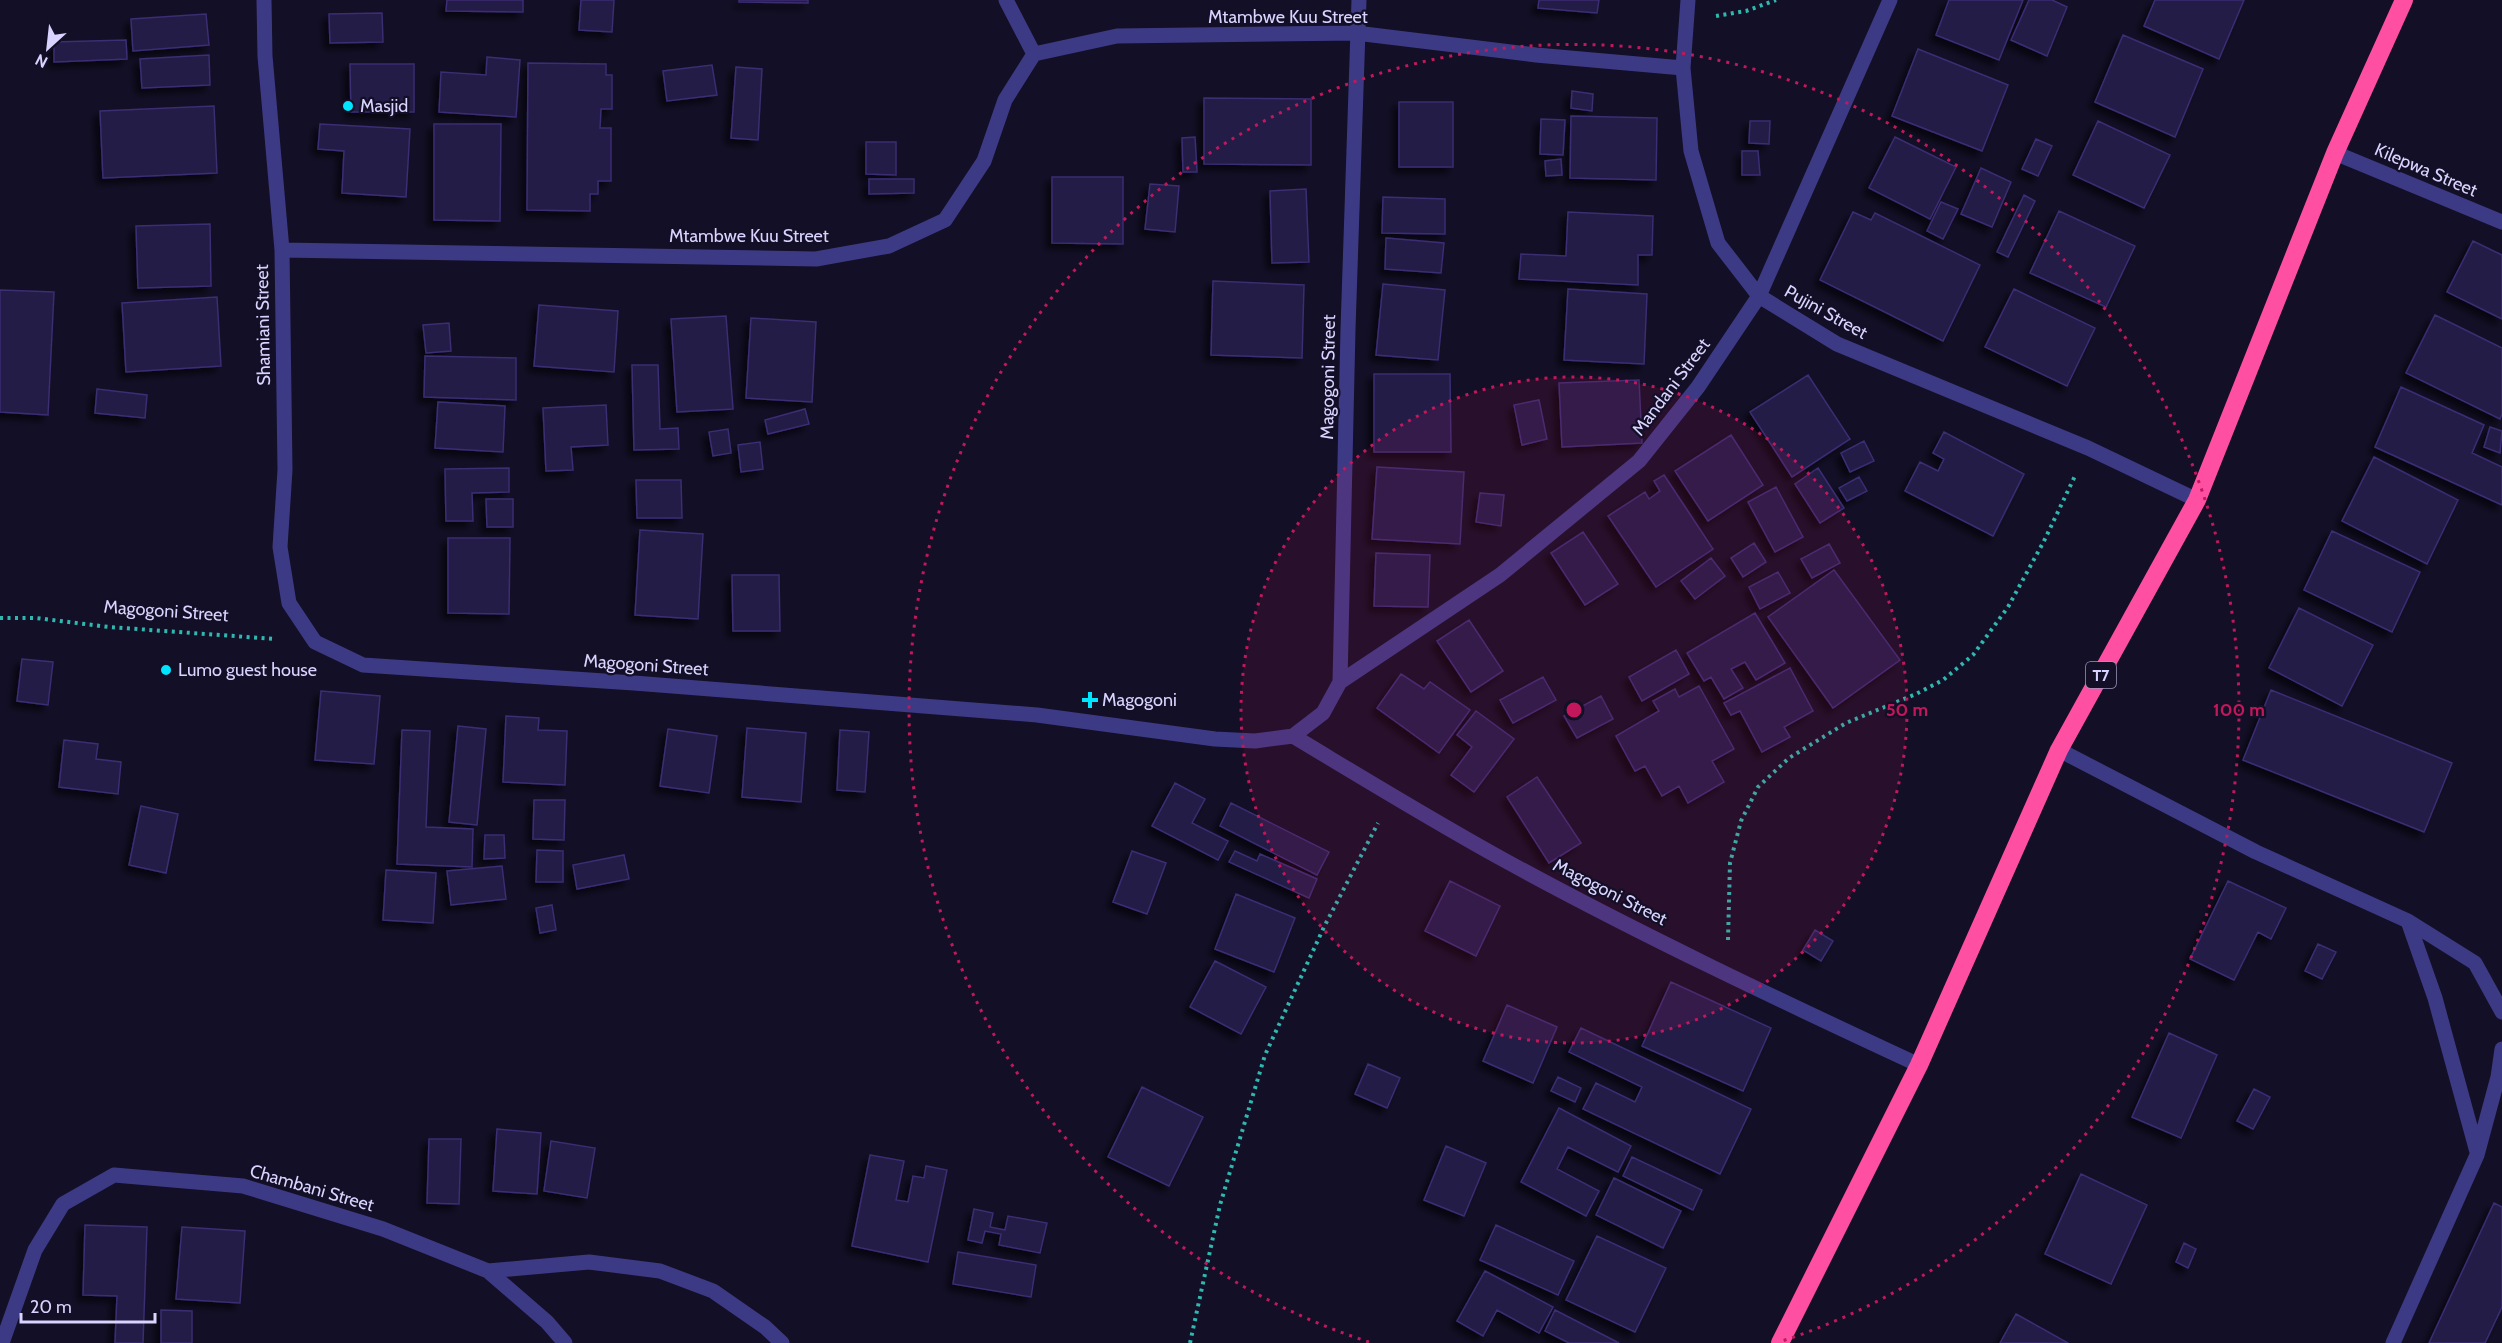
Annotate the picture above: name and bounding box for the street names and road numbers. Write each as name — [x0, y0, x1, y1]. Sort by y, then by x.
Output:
street label: Mtambwe Kuu Street — [1208, 6, 1368, 28]
street label: Kilepwa Street — [2371, 138, 2481, 202]
street label: Mtambwe Kuu Street — [669, 225, 829, 247]
street label: Shamiani Street — [251, 264, 275, 386]
street label: Pujini Street — [1781, 280, 1871, 344]
street label: Magogoni Street — [1316, 314, 1340, 440]
street label: Mandani Street — [1627, 334, 1715, 440]
street label: Magogoni Street — [103, 596, 229, 626]
street label: Magogoni Street — [583, 650, 709, 680]
road number: T7 — [2086, 662, 2116, 688]
street label: Magogoni Street — [1549, 854, 1671, 930]
street label: Chambani Street — [247, 1160, 377, 1216]

